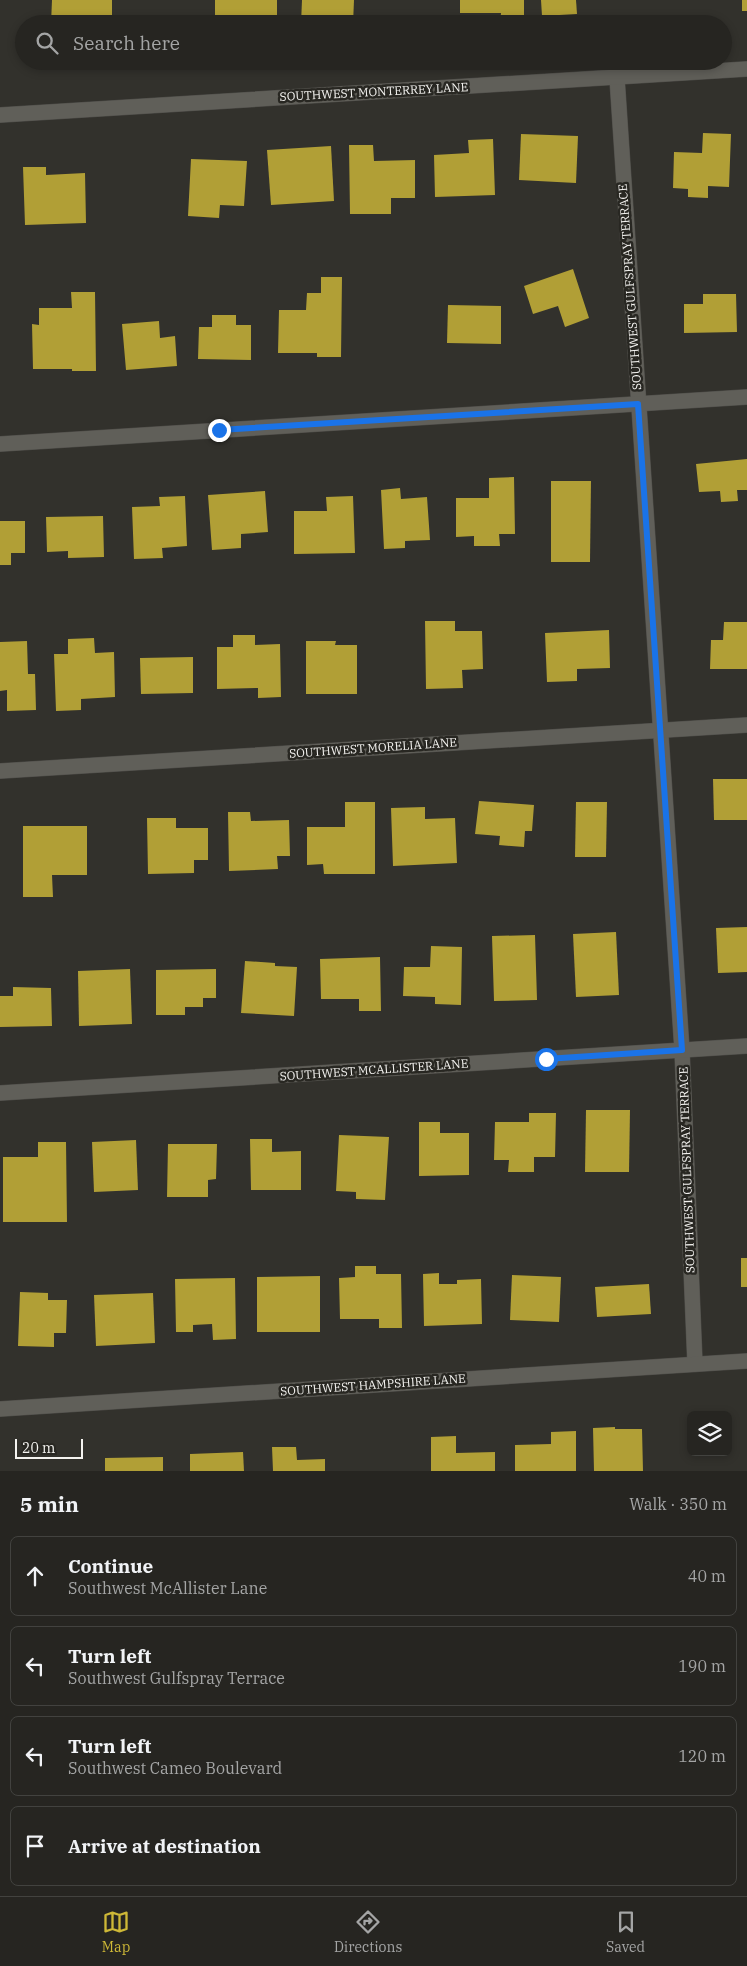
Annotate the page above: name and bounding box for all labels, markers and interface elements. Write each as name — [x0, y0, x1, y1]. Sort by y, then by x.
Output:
search box — [15, 15, 732, 70]
icon: search — [33, 29, 61, 57]
text: Search here — [73, 31, 180, 55]
street label: SOUTHWEST MONTERREY LANE — [279, 79, 469, 104]
street label: SOUTHWEST GULFSPRAY TERRACE — [615, 183, 644, 391]
route end — [208, 419, 231, 442]
street label: SOUTHWEST MORELIA LANE — [289, 734, 457, 761]
route start — [535, 1048, 558, 1071]
street label: SOUTHWEST MCALLISTER LANE — [279, 1055, 469, 1084]
street label: SOUTHWEST GULFSPRAY TERRACE — [675, 1067, 698, 1273]
street label: SOUTHWEST HAMPSHIRE LANE — [280, 1371, 466, 1398]
map controls — [687, 1411, 732, 1456]
button: layers — [687, 1411, 732, 1456]
scale bar — [15, 1436, 82, 1459]
text: 20 m — [22, 1439, 55, 1457]
text: 5 min — [20, 1490, 79, 1518]
text: Walk · 350 m — [629, 1494, 727, 1514]
text: Continue — [68, 1554, 153, 1578]
icon: ahead — [21, 1562, 49, 1590]
text: 40 m — [688, 1566, 726, 1586]
text: Southwest McAllister Lane — [68, 1578, 267, 1598]
text: Turn left — [68, 1644, 151, 1668]
icon: left — [21, 1652, 49, 1680]
text: 190 m — [678, 1656, 726, 1676]
text: Southwest Gulfspray Terrace — [68, 1668, 285, 1688]
text: Turn left — [68, 1734, 151, 1758]
icon: left — [21, 1742, 49, 1770]
text: 120 m — [678, 1746, 726, 1766]
text: Southwest Cameo Boulevard — [68, 1758, 282, 1778]
icon: arrive — [21, 1832, 49, 1860]
text: Arrive at destination — [68, 1834, 261, 1858]
tab: Map — [102, 1908, 130, 1956]
tab: Directions — [334, 1908, 402, 1956]
tab: Saved — [606, 1908, 645, 1956]

